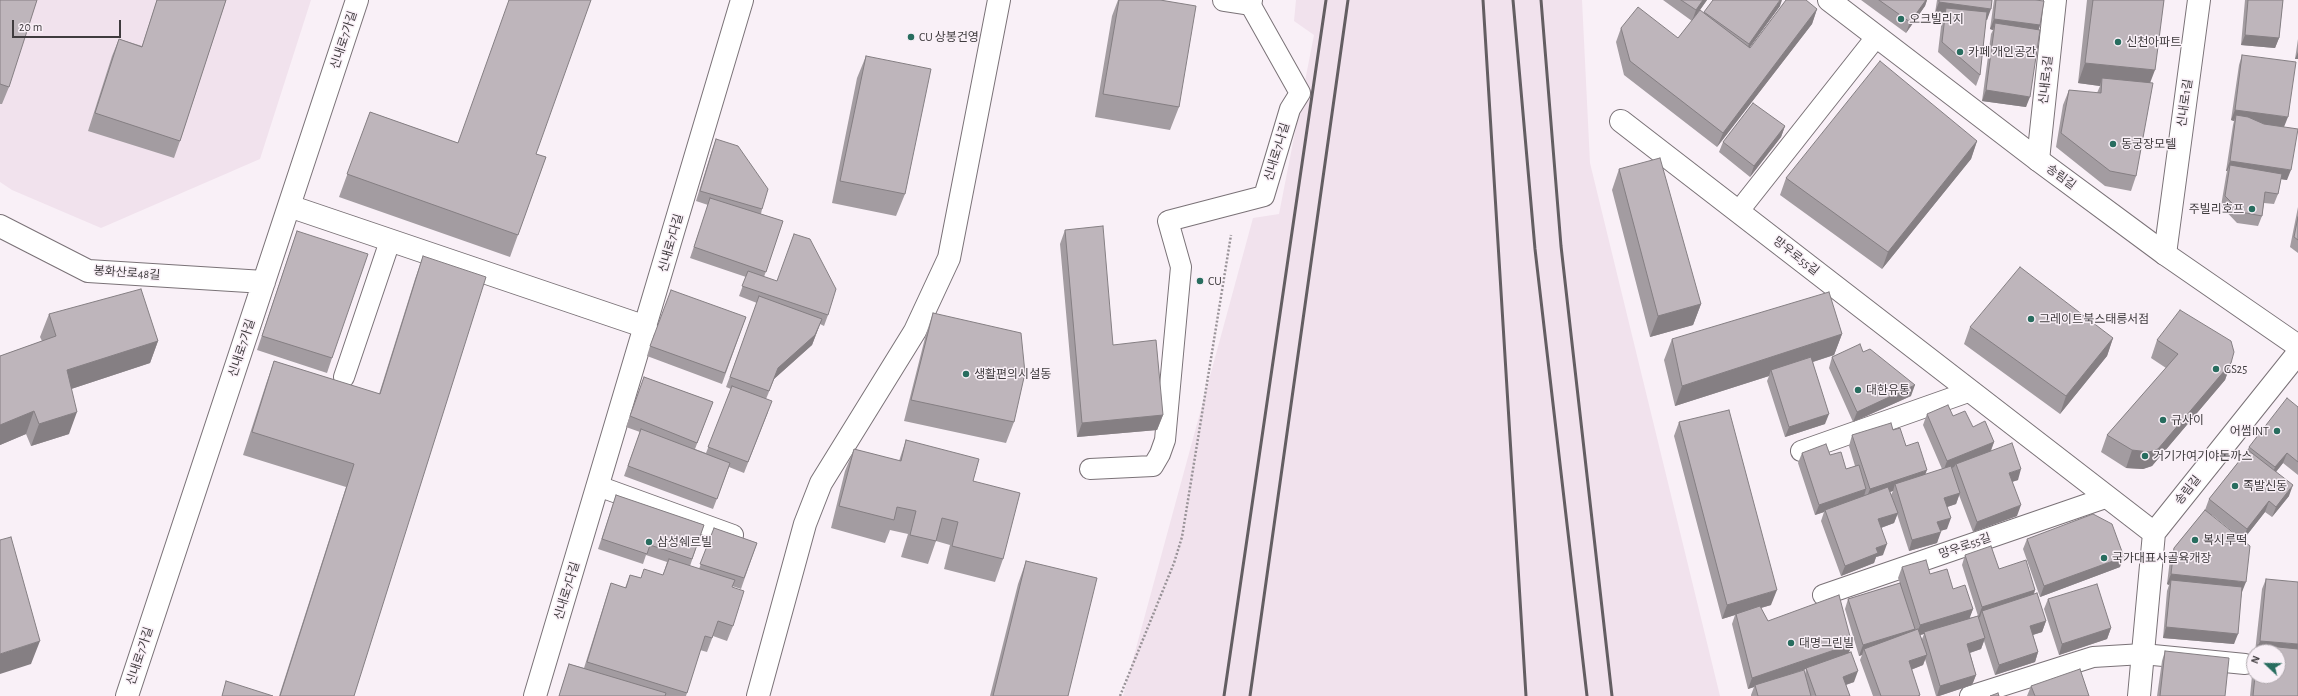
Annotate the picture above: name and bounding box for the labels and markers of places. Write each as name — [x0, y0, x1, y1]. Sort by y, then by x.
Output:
place label: 오크빌리지 — [1909, 12, 1964, 26]
marker: 오크빌리지 — [1896, 14, 1906, 24]
place label: CU 상봉건영 — [919, 30, 979, 44]
marker: CU 상봉건영 — [906, 32, 916, 42]
place label: 신천아파트 — [2126, 35, 2181, 49]
marker: 신천아파트 — [2113, 37, 2123, 47]
place label: 카페 개인공간 — [1968, 45, 2036, 59]
marker: 카페 개인공간 — [1955, 47, 1965, 57]
place label: 동궁장모텔 — [2121, 137, 2176, 151]
marker: 동궁장모텔 — [2108, 139, 2118, 149]
place label: 주빌리호프 — [2189, 202, 2244, 216]
marker: 주빌리호프 — [2247, 204, 2257, 214]
place label: CU — [1208, 274, 1222, 288]
marker: CU — [1195, 276, 1205, 286]
place label: 그레이트북스태릉서점 — [2039, 312, 2149, 326]
marker: 그레이트북스태릉서점 — [2026, 314, 2036, 324]
place label: GS25 — [2224, 362, 2247, 376]
marker: GS25 — [2211, 364, 2221, 374]
place label: 생활편의시설동 — [974, 367, 1051, 381]
marker: 생활편의시설동 — [961, 369, 971, 379]
place label: 대한유통 — [1866, 383, 1910, 397]
marker: 대한유통 — [1853, 385, 1863, 395]
place label: 규사이 — [2171, 413, 2204, 427]
marker: 규사이 — [2158, 415, 2168, 425]
place label: 어썸INT — [2230, 424, 2269, 438]
marker: 어썸INT — [2272, 426, 2282, 436]
place label: 거기가여기야돈까스 — [2153, 449, 2252, 463]
marker: 거기가여기야돈까스 — [2140, 451, 2150, 461]
place label: 족발신동 — [2243, 479, 2287, 493]
marker: 족발신동 — [2230, 481, 2240, 491]
place label: 복시루떡 — [2203, 533, 2247, 547]
place label: 삼성쉐르빌 — [657, 535, 712, 549]
marker: 복시루떡 — [2190, 535, 2200, 545]
marker: 삼성쉐르빌 — [644, 537, 654, 547]
place label: 국가대표사골육개장 — [2112, 551, 2211, 565]
marker: 국가대표사골육개장 — [2099, 553, 2109, 563]
place label: 대명그린빌 — [1799, 636, 1854, 650]
marker: 대명그린빌 — [1786, 638, 1796, 648]

